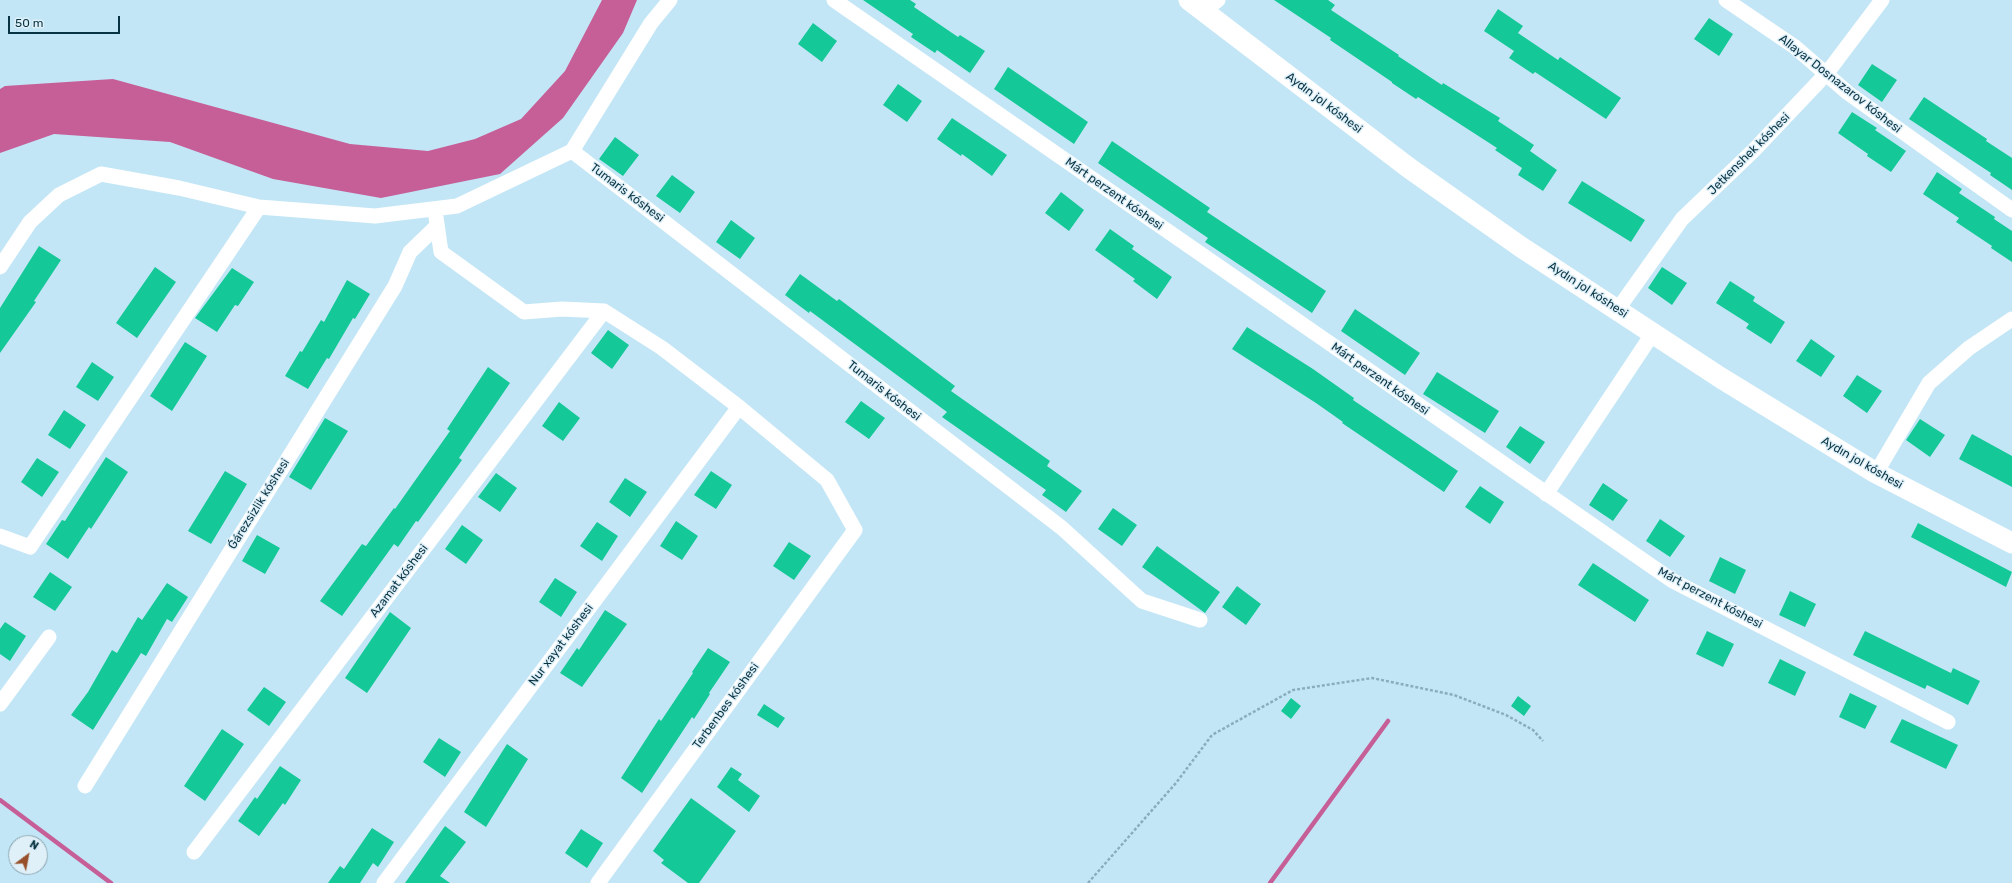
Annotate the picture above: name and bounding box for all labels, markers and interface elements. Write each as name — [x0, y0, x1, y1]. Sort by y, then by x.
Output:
scale bar — [10, 8, 122, 34]
text: 50 m — [15, 16, 43, 30]
street label: Allayar Dosnazarov kóshesi — [1776, 32, 1904, 136]
street label: Aydın jol kóshesi — [1283, 70, 1365, 136]
street label: Jetkenshek kóshesi — [1705, 110, 1793, 198]
street label: Márt perzent kóshesi — [1062, 155, 1166, 233]
street label: Tumaris kóshesi — [587, 160, 667, 226]
street label: Aydın jol kóshesi — [1545, 259, 1631, 321]
street label: Márt perzent kóshesi — [1328, 340, 1432, 418]
street label: Tumaris kóshesi — [845, 358, 923, 424]
street label: Aydın jol kóshesi — [1819, 434, 1905, 492]
street label: Ǵárezsizlik kóshesi — [225, 456, 293, 552]
street label: Azamat kóshesi — [367, 542, 431, 620]
street label: Márt perzent kóshesi — [1655, 564, 1765, 632]
street label: Nur xayat kóshesi — [526, 601, 596, 689]
street label: Terbenbes kóshesi — [690, 660, 762, 752]
north arrow — [8, 835, 48, 875]
text: N — [27, 838, 41, 853]

